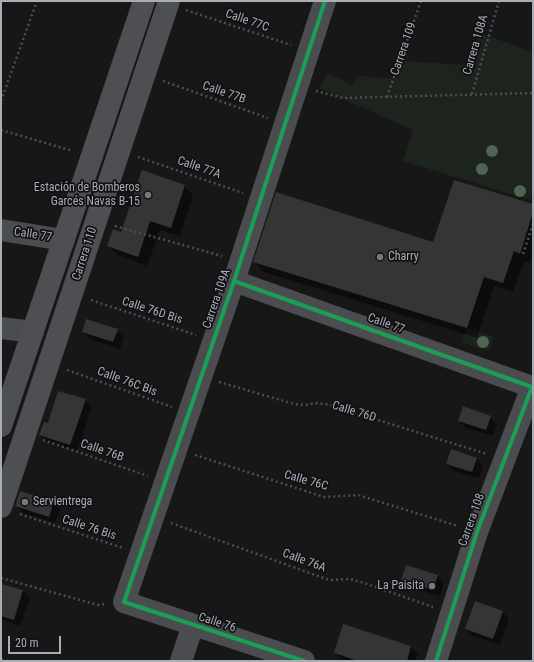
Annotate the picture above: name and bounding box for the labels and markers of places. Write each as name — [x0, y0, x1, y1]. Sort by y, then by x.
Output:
place label: Estación de Bomberos Garcés Navas B-15 — [34, 181, 140, 209]
marker: Estación de Bomberos Garcés Navas B-15 — [143, 190, 153, 200]
place label: Charry — [388, 250, 419, 264]
marker: Charry — [375, 252, 385, 262]
place label: Servientrega — [33, 495, 92, 509]
marker: Servientrega — [20, 497, 30, 507]
place label: La Paisita — [377, 579, 424, 593]
marker: La Paisita — [427, 581, 437, 591]

